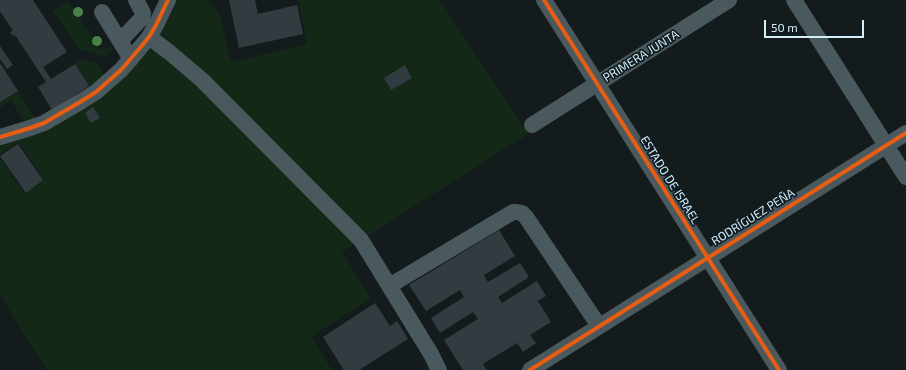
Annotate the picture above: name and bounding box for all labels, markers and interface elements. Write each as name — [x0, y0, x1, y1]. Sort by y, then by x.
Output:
scale bar — [766, 12, 866, 38]
text: 50 m — [771, 20, 798, 34]
street label: PRIMERA JUNTA — [600, 27, 682, 85]
street label: ESTADO DE ISRAEL — [637, 133, 703, 227]
street label: RODRÍGUEZ PEÑA — [709, 186, 797, 248]

